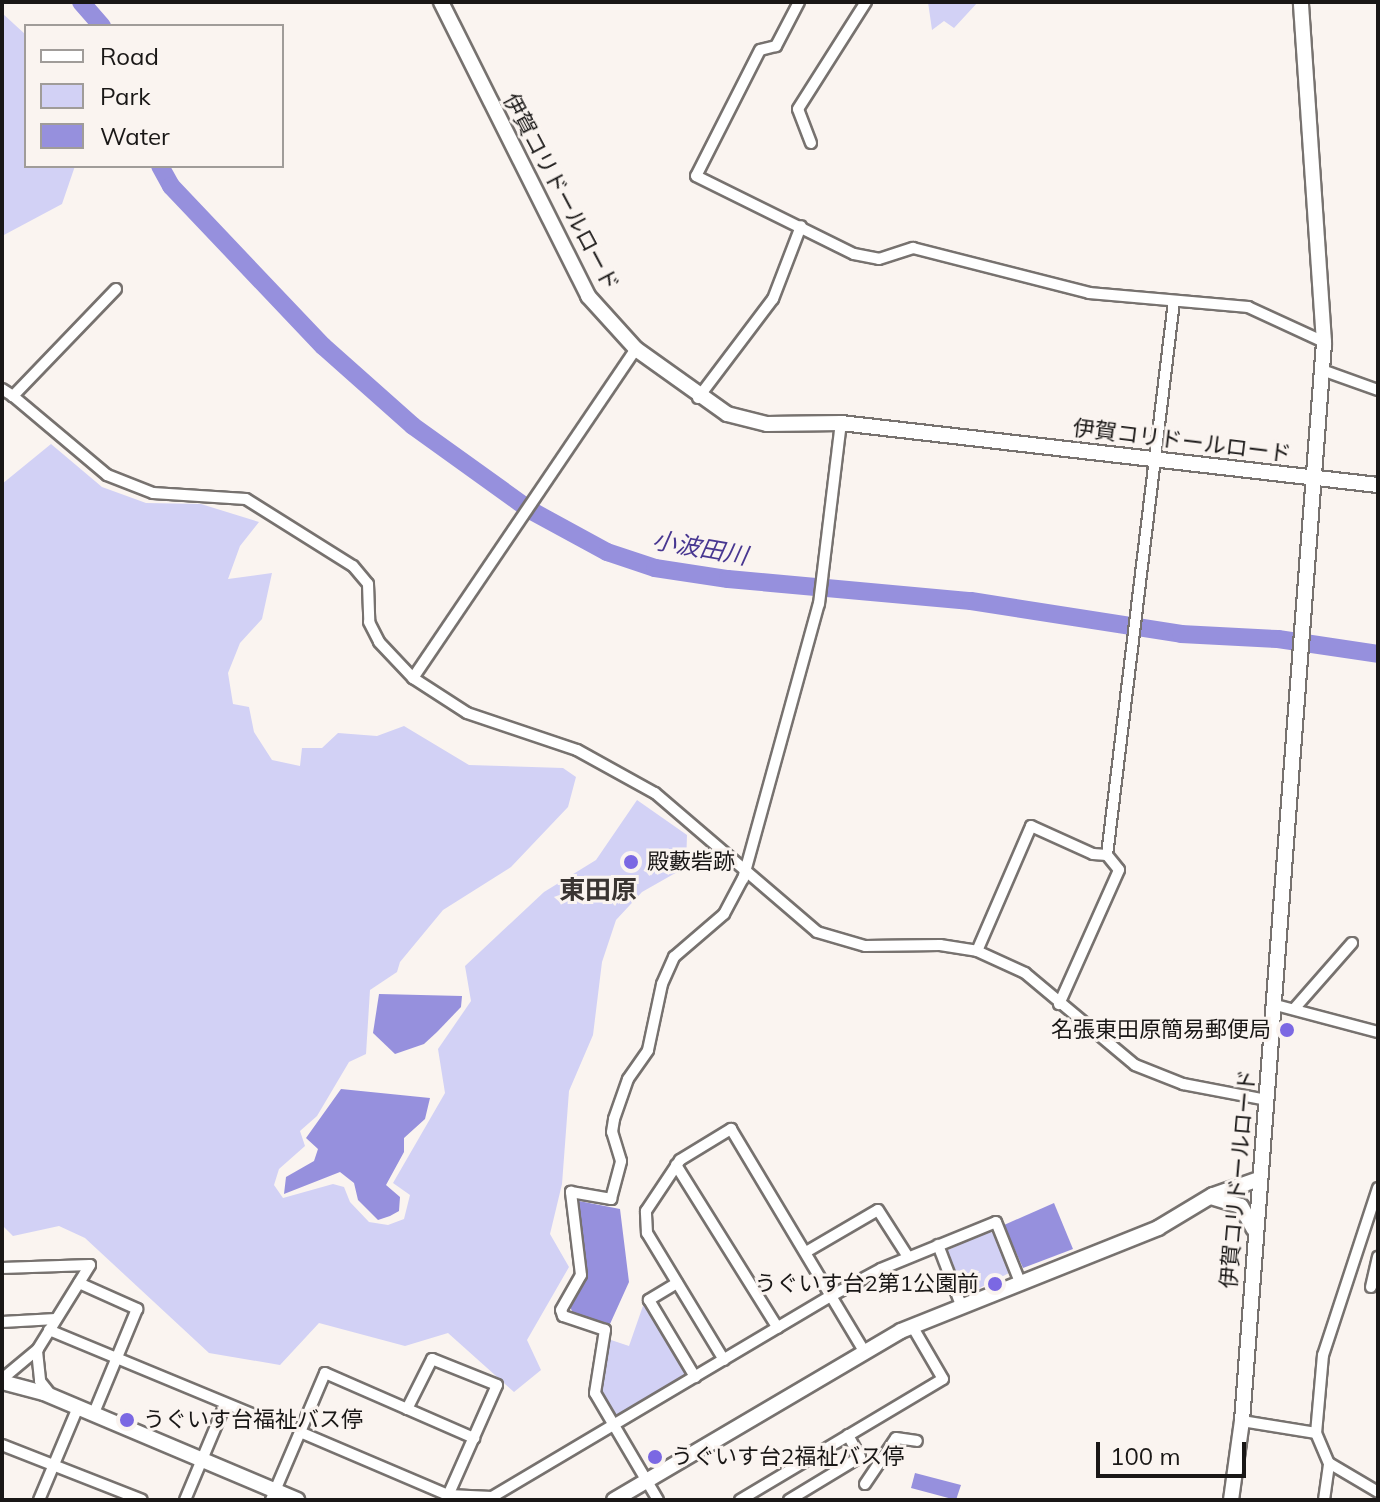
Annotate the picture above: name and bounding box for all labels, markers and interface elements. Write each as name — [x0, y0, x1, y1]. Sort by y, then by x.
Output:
legend — [24, 24, 284, 168]
text: Road — [100, 41, 159, 71]
text: Park — [100, 81, 151, 111]
street label: 伊賀コリドールロード — [498, 89, 624, 295]
text: Water — [100, 121, 170, 151]
street label: 伊賀コリドールロード — [1071, 414, 1293, 468]
water label: 小波田川 — [650, 525, 750, 571]
place label: 殿藪砦跡 — [647, 849, 735, 875]
marker: 殿藪砦跡 — [622, 853, 640, 871]
district label: 東田原 — [559, 874, 637, 906]
place label: 名張東田原簡易郵便局 — [1051, 1017, 1271, 1043]
marker: 名張東田原簡易郵便局 — [1278, 1021, 1296, 1039]
street label: 伊賀コリドールロード — [1215, 1068, 1261, 1290]
place label: うぐいす台2第1公園前 — [755, 1271, 979, 1297]
marker: うぐいす台2第1公園前 — [986, 1275, 1004, 1293]
place label: うぐいす台福祉バス停 — [143, 1407, 363, 1433]
marker: うぐいす台福祉バス停 — [118, 1411, 136, 1429]
scale bar — [1100, 1426, 1250, 1476]
text: 100 m — [1110, 1441, 1181, 1471]
place label: うぐいす台2福祉バス停 — [671, 1444, 904, 1470]
marker: うぐいす台2福祉バス停 — [646, 1448, 664, 1466]

